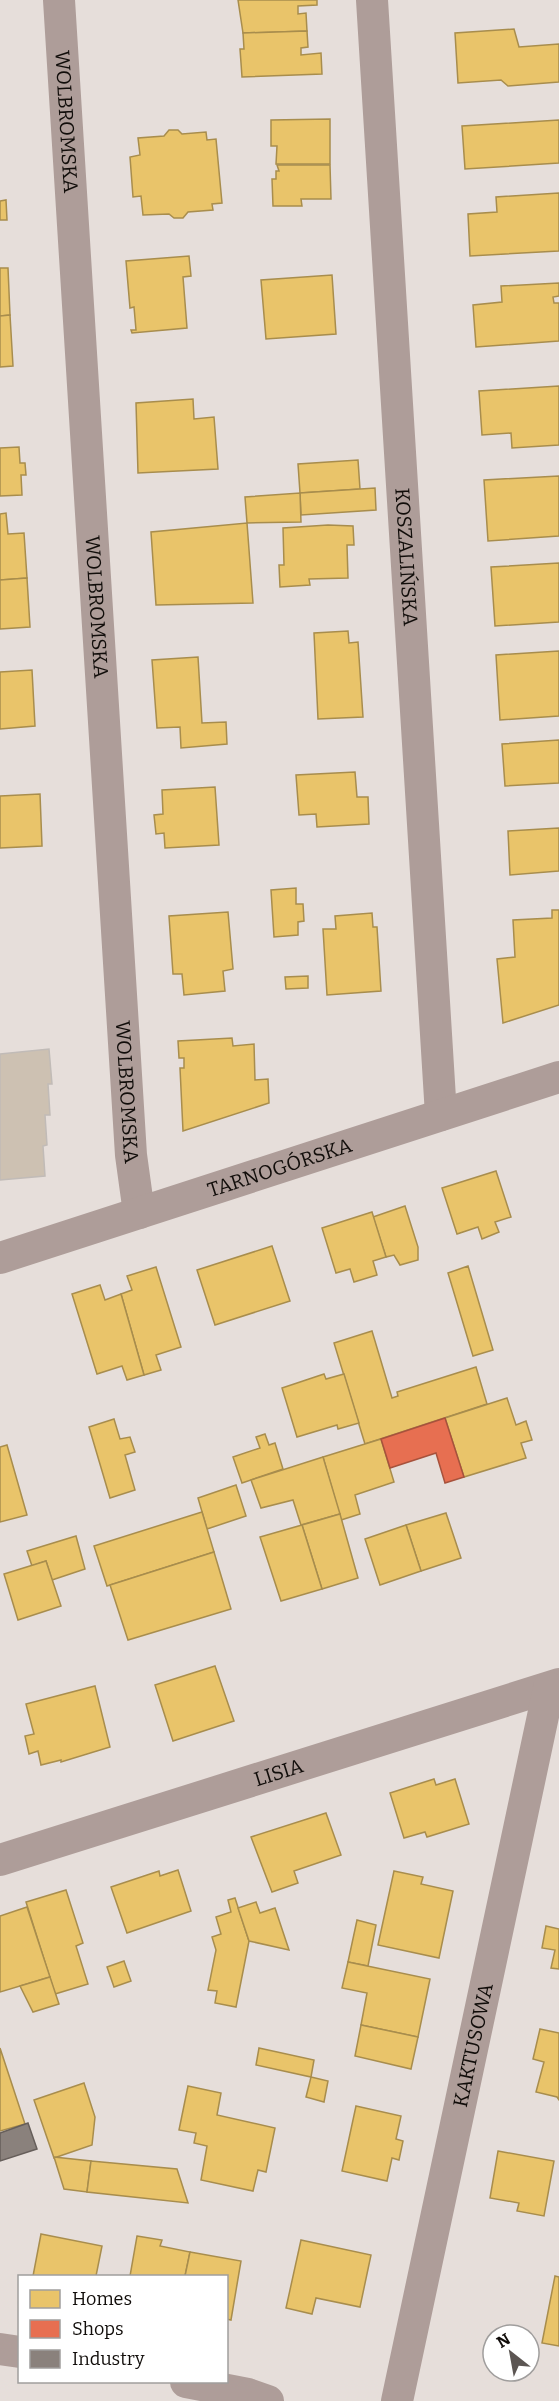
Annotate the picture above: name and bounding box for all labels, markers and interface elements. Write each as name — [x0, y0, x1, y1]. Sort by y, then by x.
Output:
street label: WOLBROMSKA — [50, 50, 83, 195]
street label: KOSZALIŃSKA — [390, 487, 423, 627]
street label: WOLBROMSKA — [80, 535, 113, 680]
street label: WOLBROMSKA — [111, 1020, 144, 1166]
street label: TARNOGÓRSKA — [205, 1133, 356, 1202]
street label: LISIA — [251, 1753, 307, 1791]
street label: KAKTUSOWA — [448, 1980, 498, 2109]
legend — [18, 2275, 228, 2383]
text: Homes — [72, 2288, 132, 2310]
text: Shops — [72, 2318, 124, 2340]
north arrow — [481, 2323, 541, 2383]
text: N — [493, 2329, 514, 2352]
text: Industry — [72, 2348, 145, 2370]

